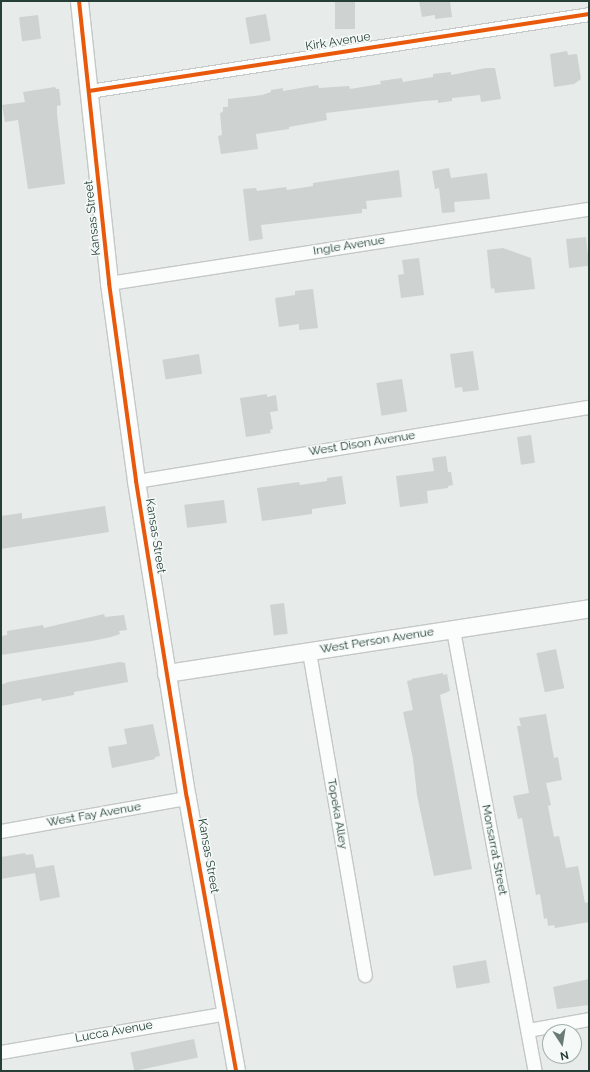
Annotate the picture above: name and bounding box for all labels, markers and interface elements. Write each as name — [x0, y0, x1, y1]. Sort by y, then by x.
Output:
street label: Kirk Avenue — [304, 30, 372, 54]
street label: Kansas Street — [82, 180, 104, 256]
street label: Ingle Avenue — [312, 233, 386, 259]
street label: West Dison Avenue — [308, 428, 416, 460]
street label: Kansas Street — [142, 497, 168, 575]
street label: West Person Avenue — [319, 625, 435, 657]
street label: Topeka Alley — [324, 778, 350, 850]
street label: West Fay Avenue — [45, 800, 143, 830]
street label: Monsarrat Street — [478, 803, 510, 897]
street label: Kansas Street — [194, 817, 222, 895]
street label: Lucca Avenue — [74, 1018, 154, 1046]
north arrow — [542, 1024, 582, 1064]
text: N — [559, 1048, 570, 1062]

